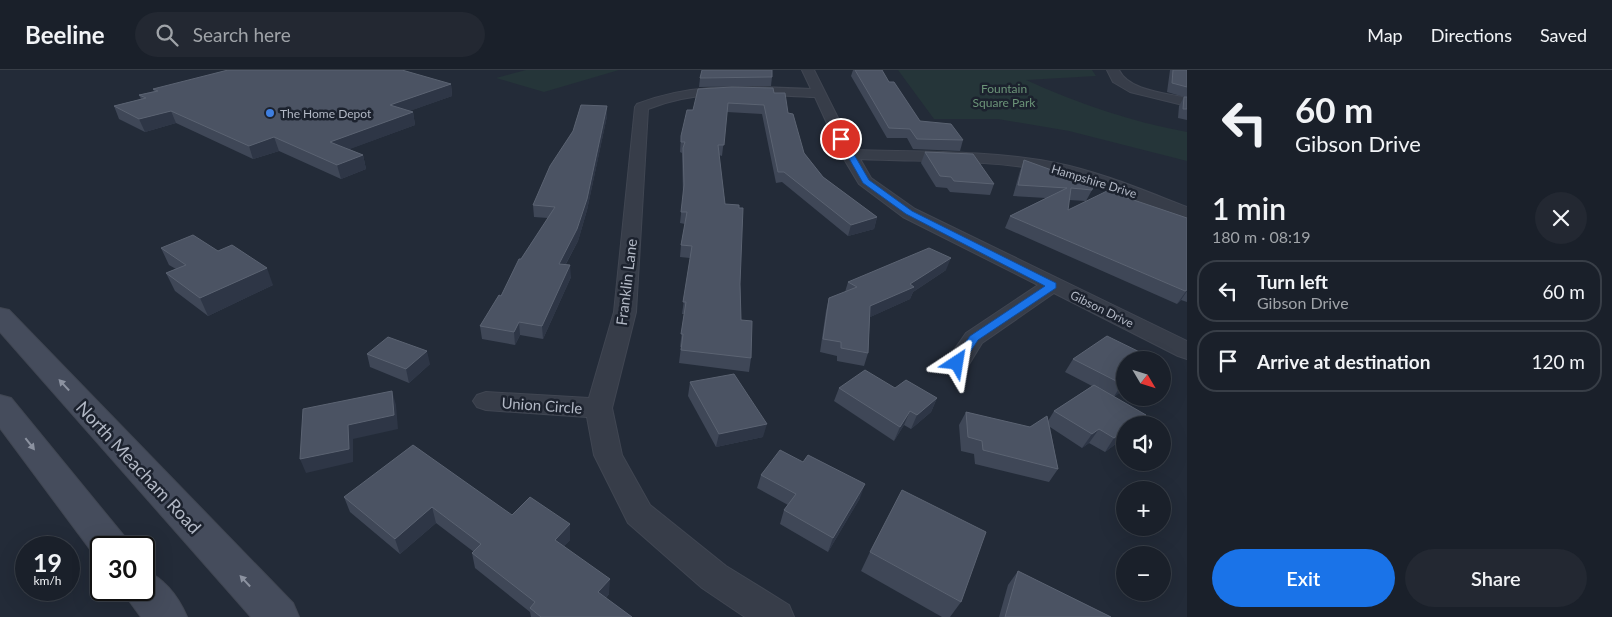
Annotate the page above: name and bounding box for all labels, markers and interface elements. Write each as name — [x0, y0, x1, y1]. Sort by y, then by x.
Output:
search box — [135, 12, 485, 57]
text: Beeline — [25, 20, 105, 49]
icon: search — [153, 21, 181, 49]
text: Search here — [193, 23, 291, 46]
text: Map — [1367, 24, 1403, 46]
text: Directions — [1431, 24, 1512, 46]
text: Saved — [1540, 24, 1587, 46]
park label: Fountain Square Park — [973, 81, 1036, 110]
text: 60 m — [1295, 88, 1373, 130]
icon: left — [1212, 90, 1277, 155]
place label: The Home Depot — [280, 106, 372, 121]
marker: The Home Depot — [264, 107, 276, 119]
pin — [820, 118, 862, 160]
icon: arrive — [827, 125, 855, 153]
text: Gibson Drive — [1295, 130, 1421, 157]
street label: Hampshire Drive — [1050, 161, 1138, 201]
text: 1 min — [1212, 190, 1286, 226]
button: close — [1535, 192, 1587, 244]
text: 180 m · 08:19 — [1212, 227, 1311, 246]
street label: Franklin Lane — [612, 237, 640, 326]
text: Turn left — [1257, 270, 1328, 293]
icon: left — [1214, 277, 1242, 305]
text: 60 m — [1542, 280, 1585, 303]
street label: Gibson Drive — [1068, 287, 1136, 331]
text: Gibson Drive — [1257, 293, 1349, 312]
position arrow — [930, 336, 982, 388]
icon: arrive — [1214, 347, 1242, 375]
text: Arrive at destination — [1257, 350, 1430, 373]
text: 120 m — [1531, 350, 1585, 373]
north arrow — [1116, 351, 1171, 406]
map controls — [1116, 351, 1171, 601]
one-way arrow — [58, 378, 69, 391]
street label: Union Circle — [501, 393, 583, 417]
street label: North Meacham Road — [72, 396, 206, 538]
button: sound — [1116, 416, 1171, 471]
one-way arrow — [24, 437, 35, 450]
button: + — [1116, 481, 1171, 536]
speed limit sign: 30 — [90, 536, 155, 601]
button: − — [1116, 546, 1171, 601]
text: 19 — [33, 547, 62, 577]
button: Exit — [1212, 549, 1395, 607]
button: Share — [1405, 549, 1587, 607]
text: km/h — [33, 573, 62, 588]
one-way arrow — [239, 576, 251, 588]

